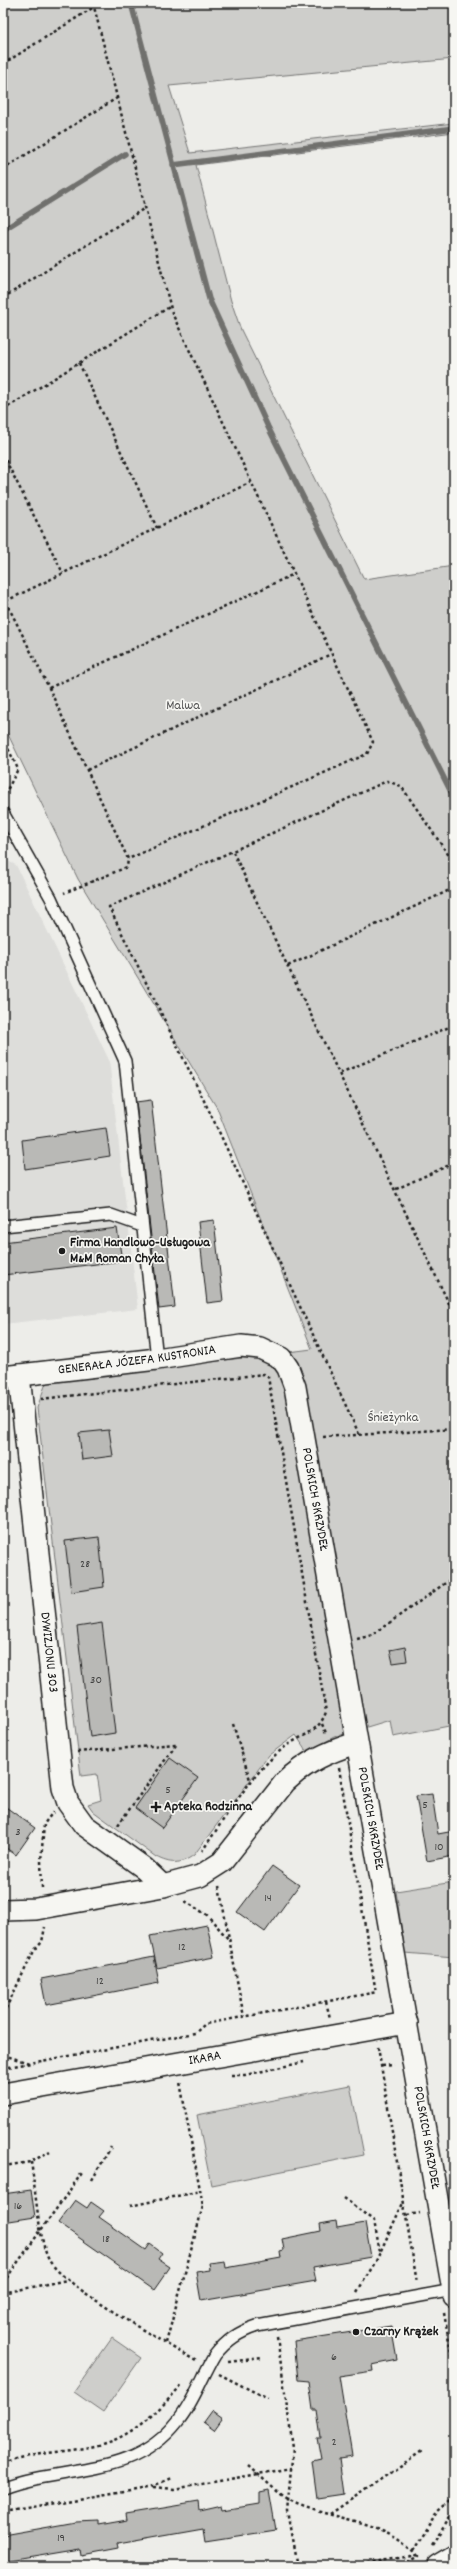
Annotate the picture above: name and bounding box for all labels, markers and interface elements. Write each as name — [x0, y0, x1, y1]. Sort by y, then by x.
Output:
park label: Malwa — [166, 696, 200, 716]
place label: Firma Handlowo-Usługowa M&M Roman Chyła — [70, 1233, 211, 1269]
marker: Firma Handlowo-Usługowa M&M Roman Chyła — [57, 1246, 67, 1256]
street label: GENERAŁA JÓZEFA KUSTRONIA — [57, 1340, 218, 1381]
park label: Śnieżynka — [368, 1408, 419, 1428]
street label: POLSKICH SKRZYDEŁ — [296, 1446, 334, 1553]
house number: 28 — [80, 1556, 90, 1573]
street label: DYWIZJONU 303 — [34, 1611, 63, 1694]
house number: 30 — [90, 1672, 102, 1689]
street label: POLSKICH SKRZYDEŁ — [352, 1765, 389, 1872]
house number: 5 — [165, 1782, 171, 1799]
place label: Apteka Rodzinna — [164, 1797, 253, 1817]
house number: 5 — [422, 1797, 428, 1814]
marker: Apteka Rodzinna — [151, 1802, 161, 1812]
house number: 3 — [15, 1824, 21, 1841]
house number: 10 — [434, 1839, 444, 1856]
house number: 14 — [264, 1890, 272, 1907]
house number: 12 — [178, 1939, 186, 1956]
house number: 12 — [96, 1973, 104, 1990]
street label: IKARA — [187, 2046, 223, 2071]
street label: POLSKICH SKRZYDEŁ — [407, 2084, 445, 2191]
house number: 16 — [14, 2198, 22, 2215]
house number: 18 — [102, 2231, 110, 2248]
place label: Czarny Krążek — [364, 2322, 439, 2342]
marker: Czarny Krążek — [351, 2327, 361, 2337]
house number: 6 — [331, 2349, 337, 2366]
house number: 2 — [331, 2434, 337, 2451]
house number: 19 — [57, 2530, 65, 2547]

